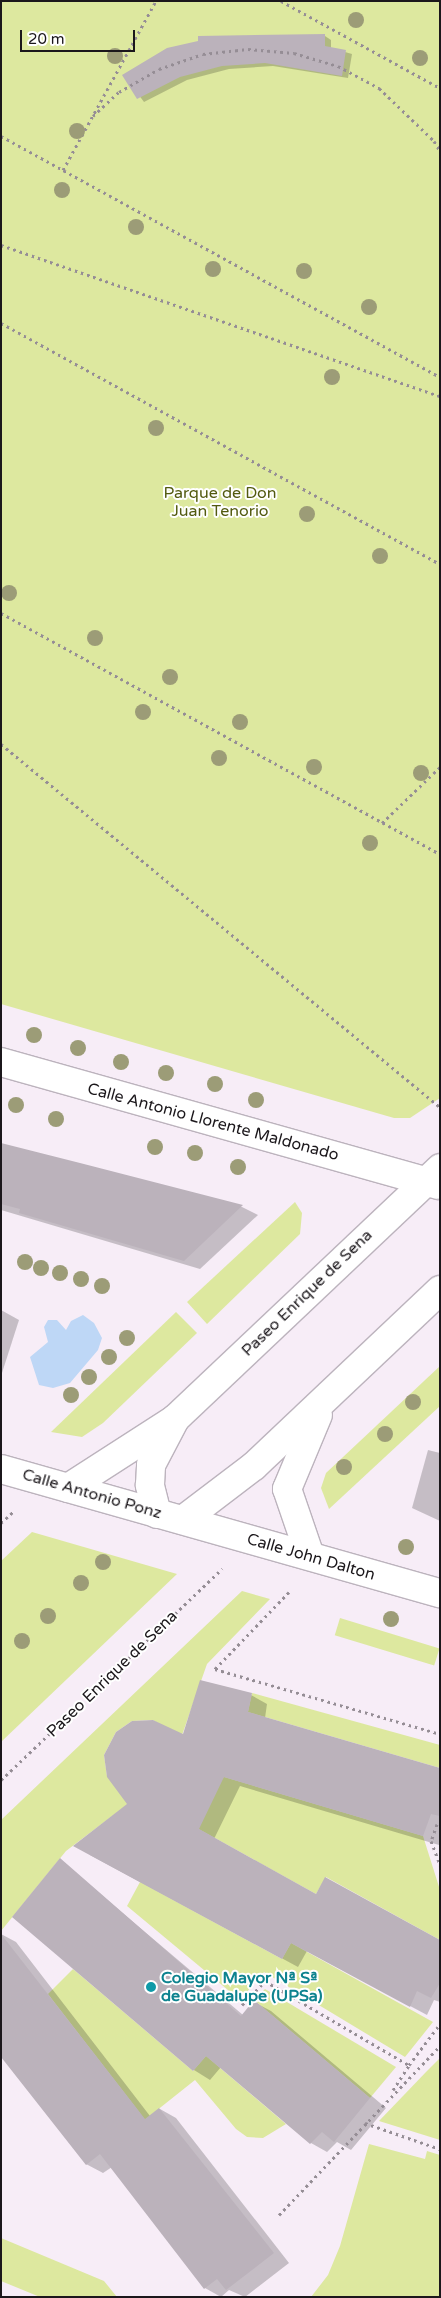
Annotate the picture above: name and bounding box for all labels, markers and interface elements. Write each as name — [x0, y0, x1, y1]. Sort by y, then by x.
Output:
scale bar — [22, 20, 138, 52]
text: 20 m — [28, 30, 65, 48]
park label: Parque de Don Juan Tenorio — [164, 483, 276, 521]
street label: Calle Antonio Llorente Maldonado — [85, 1079, 341, 1165]
street label: Paseo Enrique de Sena — [238, 1226, 376, 1360]
street label: Calle Antonio Ponz — [20, 1465, 164, 1523]
street label: Calle John Dalton — [245, 1530, 377, 1584]
street label: Paseo Enrique de Sena — [43, 1607, 181, 1741]
place label: Colegio Mayor Nª Sª de Guadalupe (UPSa) — [161, 1968, 322, 2006]
marker: Colegio Mayor Nª Sª de Guadalupe (UPSa) — [145, 1981, 157, 1993]

